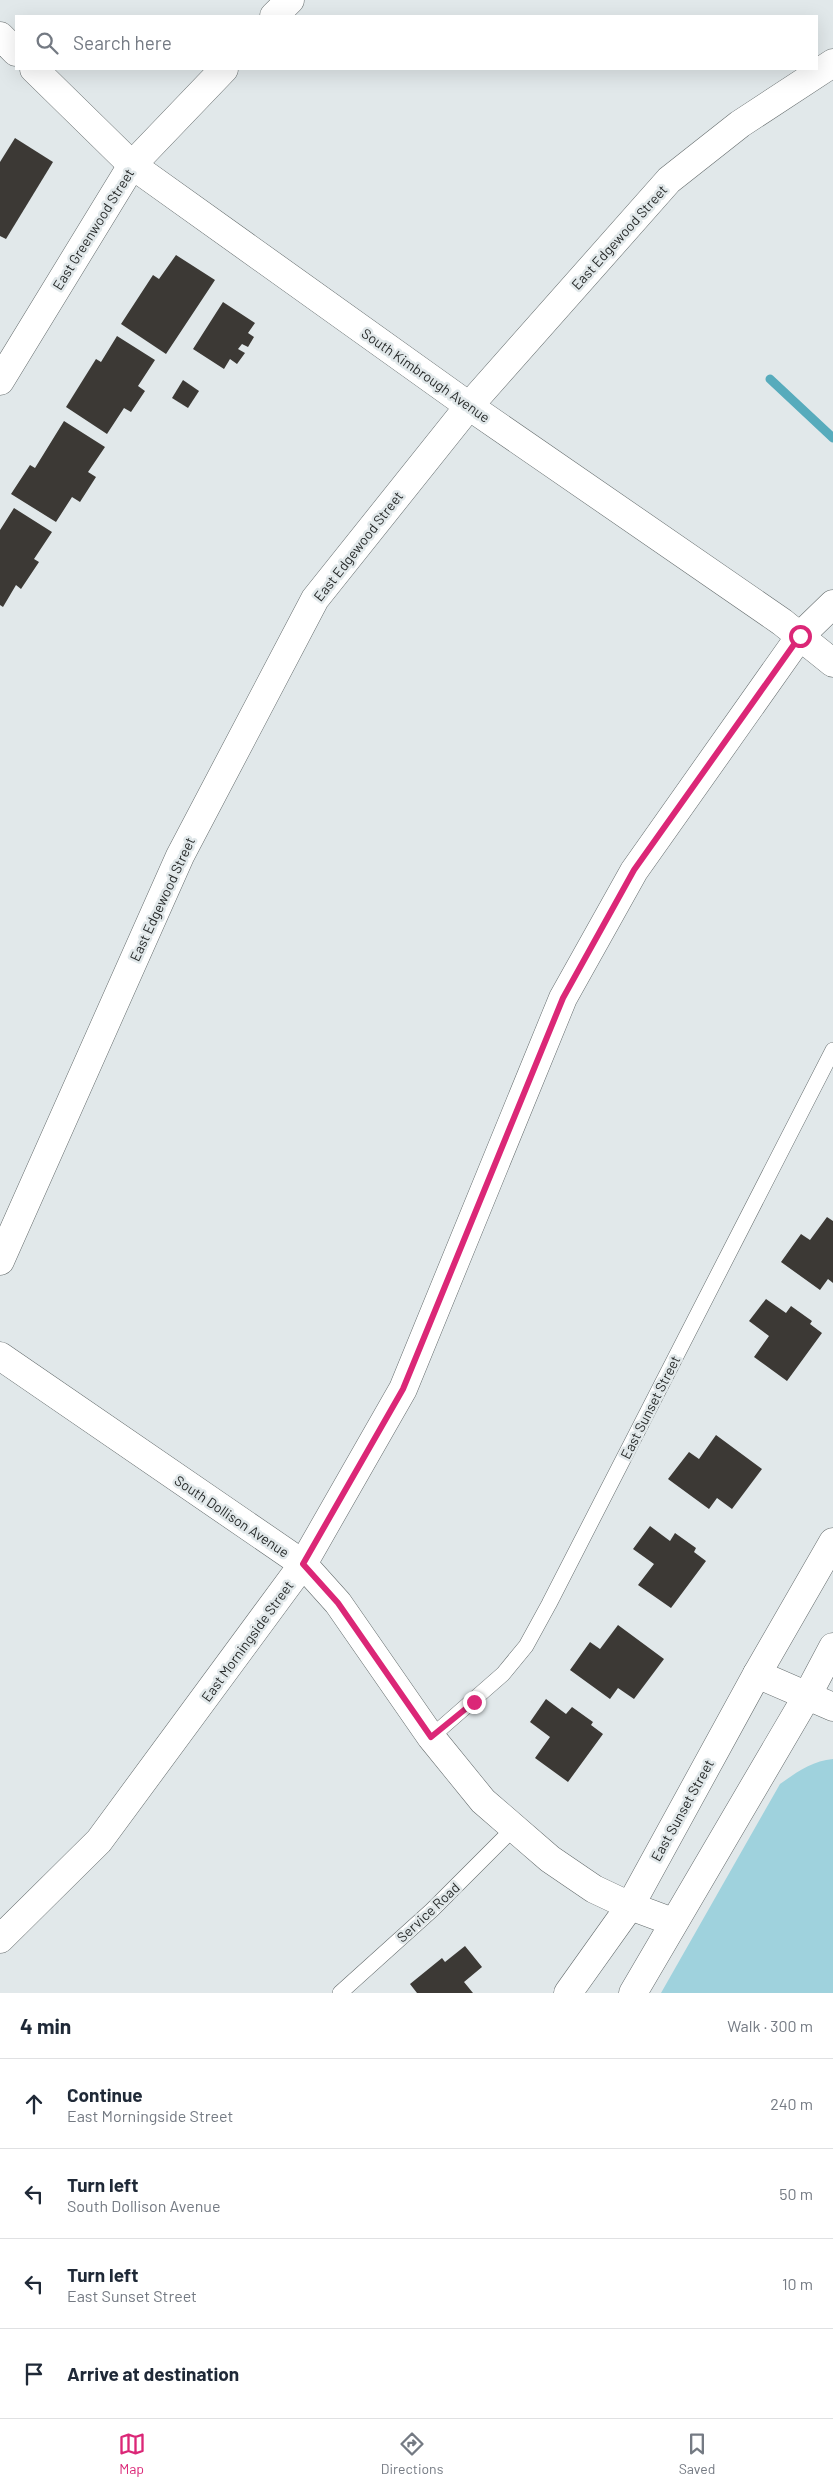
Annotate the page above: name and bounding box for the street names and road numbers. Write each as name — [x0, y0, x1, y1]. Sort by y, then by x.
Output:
street label: East Greenwood Street — [49, 165, 137, 293]
street label: East Edgewood Street — [568, 181, 670, 293]
street label: South Kimbrough Avenue — [359, 324, 493, 426]
street label: East Edgewood Street — [310, 488, 406, 604]
street label: East Edgewood Street — [126, 834, 198, 964]
street label: East Sunset Street — [617, 1352, 683, 1462]
street label: South Dollison Avenue — [172, 1471, 292, 1561]
street label: East Morningside Street — [197, 1577, 297, 1705]
street label: East Sunset Street — [647, 1756, 717, 1864]
street label: Service Road — [393, 1879, 463, 1945]

